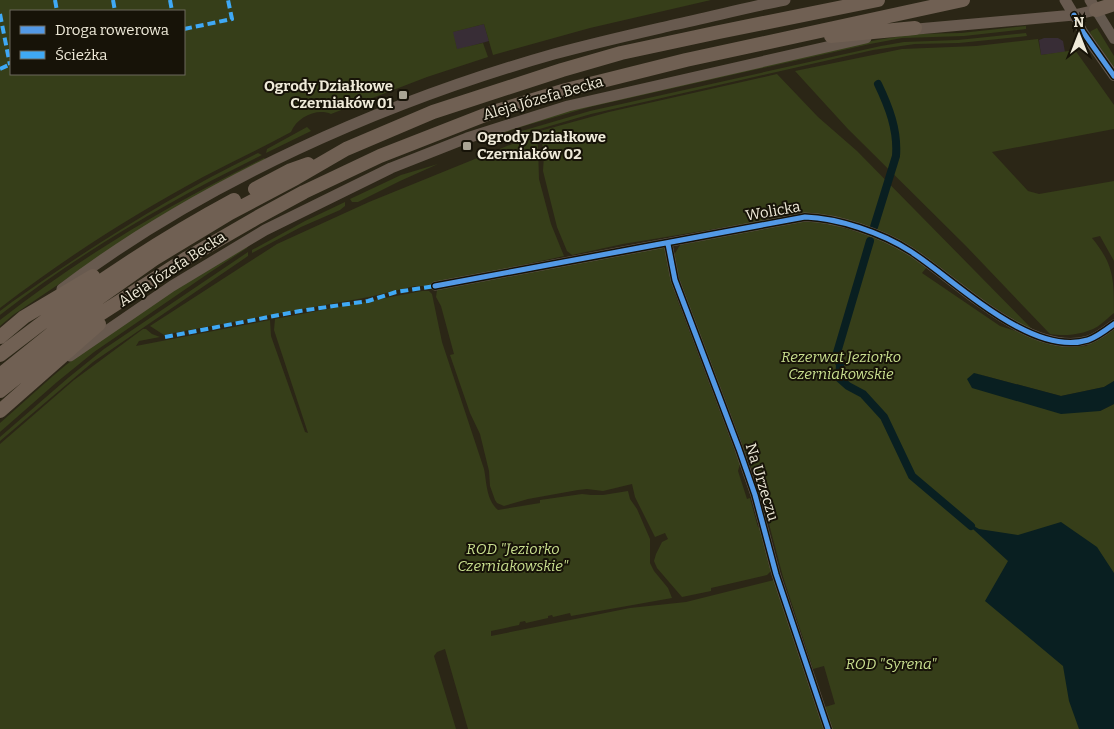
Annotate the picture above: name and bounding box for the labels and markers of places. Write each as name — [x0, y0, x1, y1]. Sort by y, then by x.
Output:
place label: Ogrody Działkowe Czerniaków 01 — [264, 77, 394, 112]
marker: Ogrody Działkowe Czerniaków 01 — [397, 89, 409, 101]
place label: Ogrody Działkowe Czerniaków 02 — [477, 128, 606, 163]
marker: Ogrody Działkowe Czerniaków 02 — [461, 140, 473, 152]

